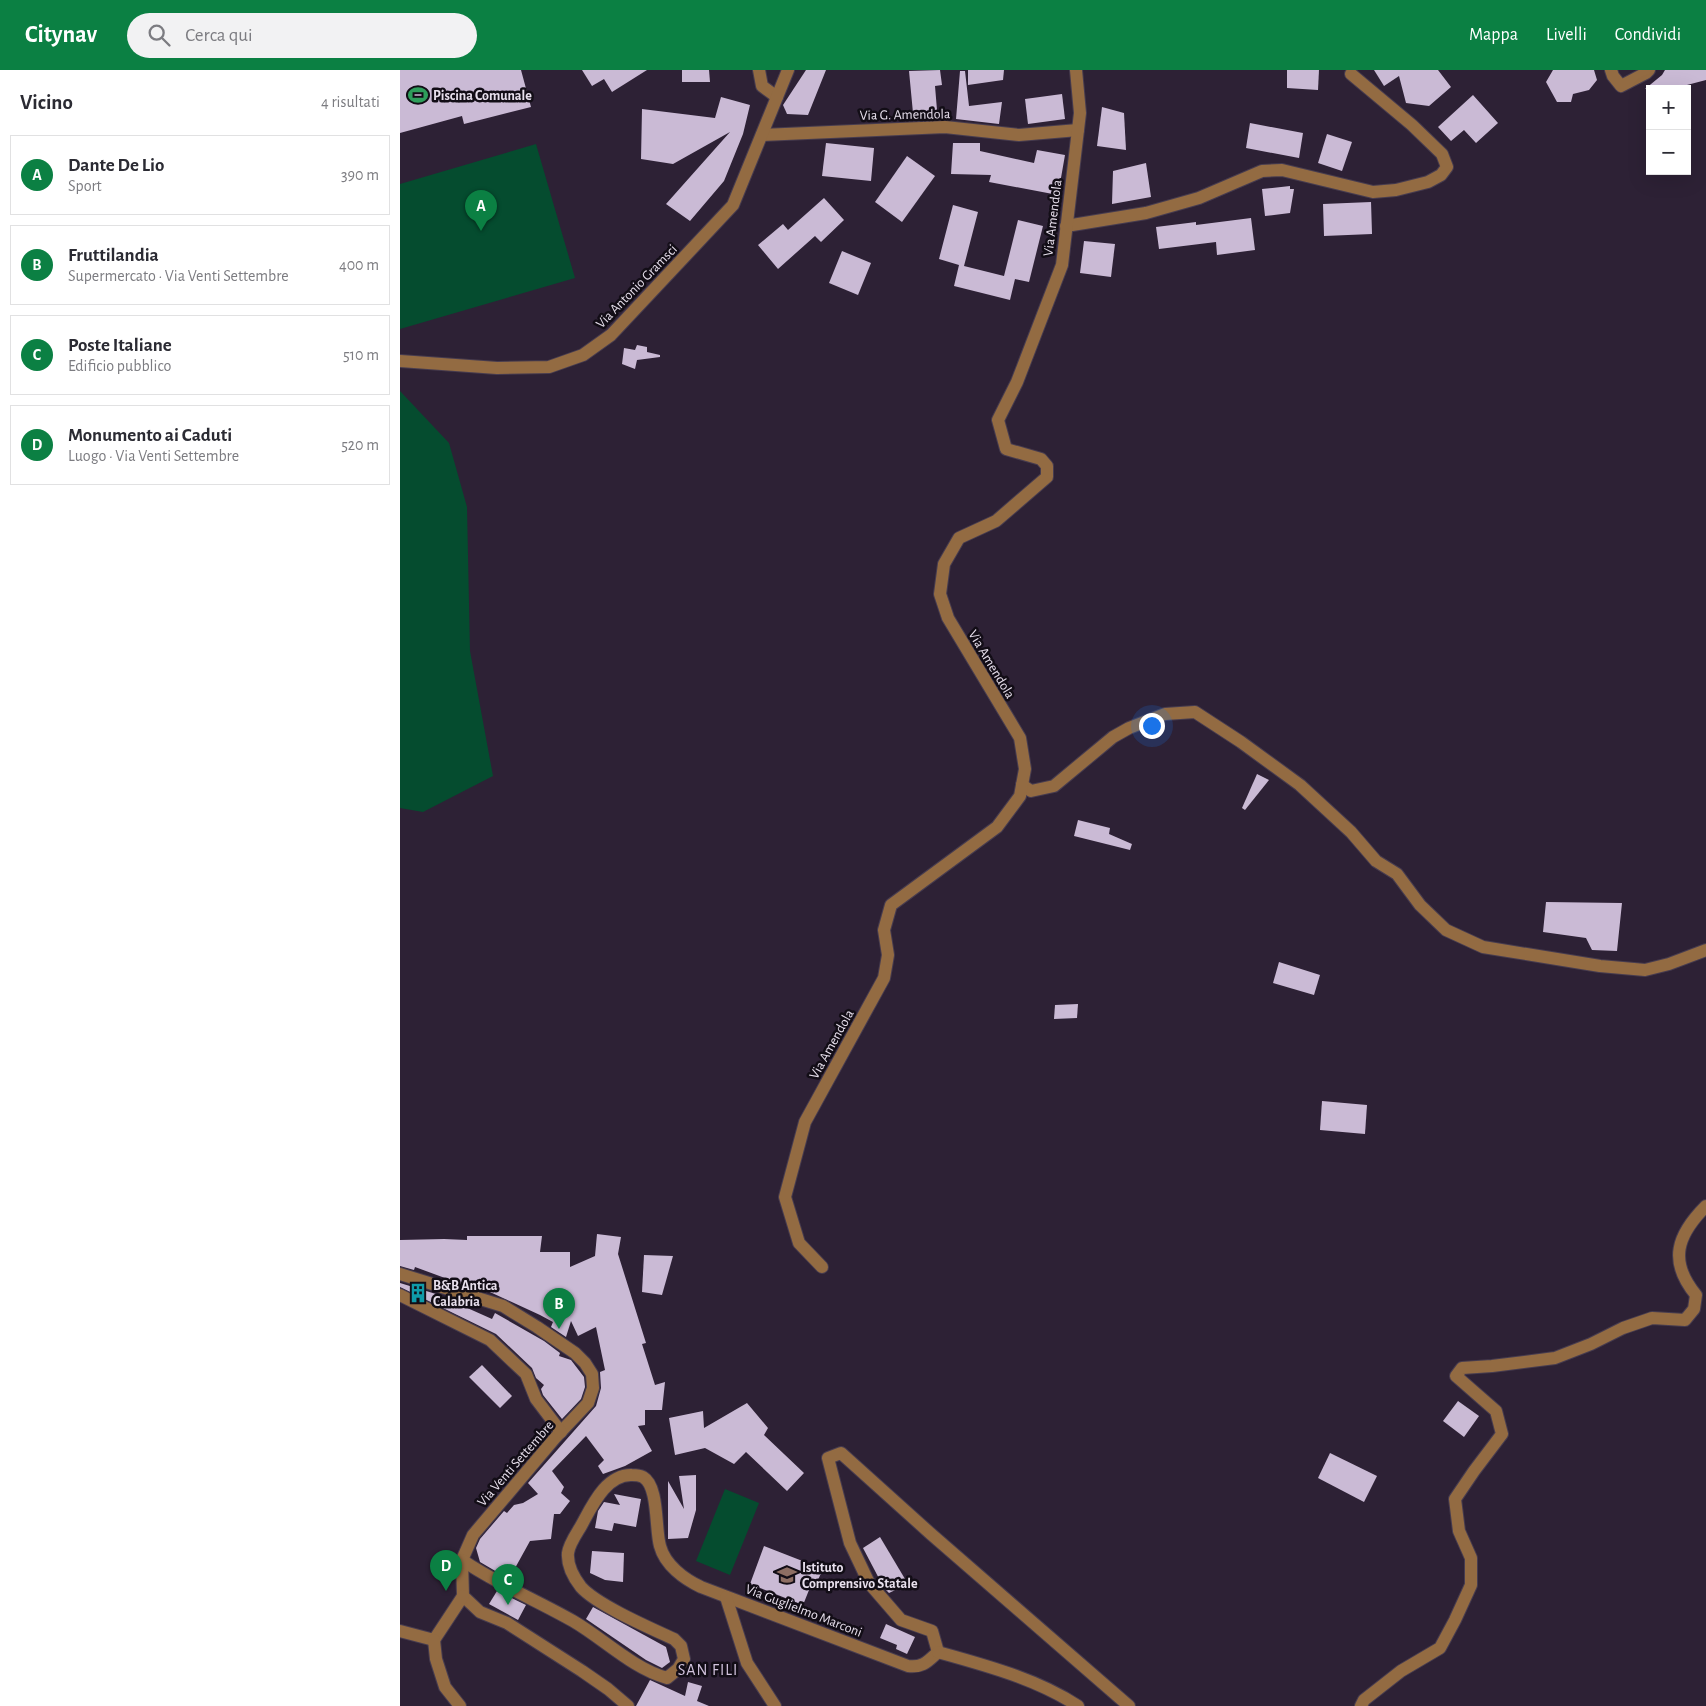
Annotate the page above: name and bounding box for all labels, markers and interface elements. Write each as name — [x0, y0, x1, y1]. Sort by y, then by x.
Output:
search box — [127, 13, 477, 58]
icon: search — [145, 21, 173, 49]
text: Citynav — [25, 23, 97, 47]
text: Cerca qui — [185, 26, 253, 45]
text: Mappa — [1469, 26, 1518, 44]
text: Livelli — [1546, 26, 1587, 44]
text: Condividi — [1615, 26, 1681, 44]
sports icon: Piscina Comunale — [407, 84, 429, 106]
map controls — [1646, 85, 1691, 175]
button: + — [1646, 85, 1691, 130]
place label: Piscina Comunale — [433, 89, 532, 103]
text: Vicino — [20, 92, 73, 113]
text: 4 risultati — [321, 94, 380, 110]
street label: Via G. Amendola — [859, 107, 951, 123]
button: − — [1646, 130, 1691, 175]
text: Dante De Lio — [68, 156, 164, 175]
text: A — [32, 167, 42, 183]
text: 390 m — [341, 167, 379, 183]
text: Sport — [68, 178, 102, 194]
street label: Via Amendola — [1041, 179, 1065, 257]
pin: A — [465, 190, 497, 231]
street label: Via Antonio Gramsci — [593, 242, 680, 331]
text: Fruttilandia — [68, 246, 159, 265]
text: B — [32, 257, 42, 273]
text: 400 m — [339, 257, 379, 273]
text: Supermercato · Via Venti Settembre — [68, 268, 289, 284]
text: Poste Italiane — [68, 336, 172, 355]
text: C — [33, 347, 41, 363]
text: 510 m — [343, 347, 379, 363]
text: Edificio pubblico — [68, 358, 171, 374]
text: Monumento ai Caduti — [68, 426, 232, 445]
text: D — [32, 437, 42, 453]
text: 520 m — [341, 437, 379, 453]
text: Luogo · Via Venti Settembre — [68, 448, 239, 464]
street label: Via Amendola — [965, 628, 1017, 702]
your location — [1139, 713, 1165, 739]
street label: Via Amendola — [807, 1007, 857, 1082]
place label: B&B Antica Calabria — [433, 1279, 498, 1309]
building icon: B&B Antica Calabria — [407, 1282, 429, 1304]
pin: B — [543, 1288, 575, 1329]
street label: Via Venti Settembre — [475, 1418, 557, 1509]
pin: D — [430, 1550, 462, 1591]
place label: Istituto Comprensivo Statale — [802, 1561, 918, 1591]
pin: C — [492, 1564, 524, 1605]
school or university icon: Istituto Comprensivo Statale — [776, 1564, 798, 1586]
street label: Via Guglielmo Marconi — [743, 1582, 864, 1640]
district label: SAN FILI — [678, 1662, 738, 1678]

